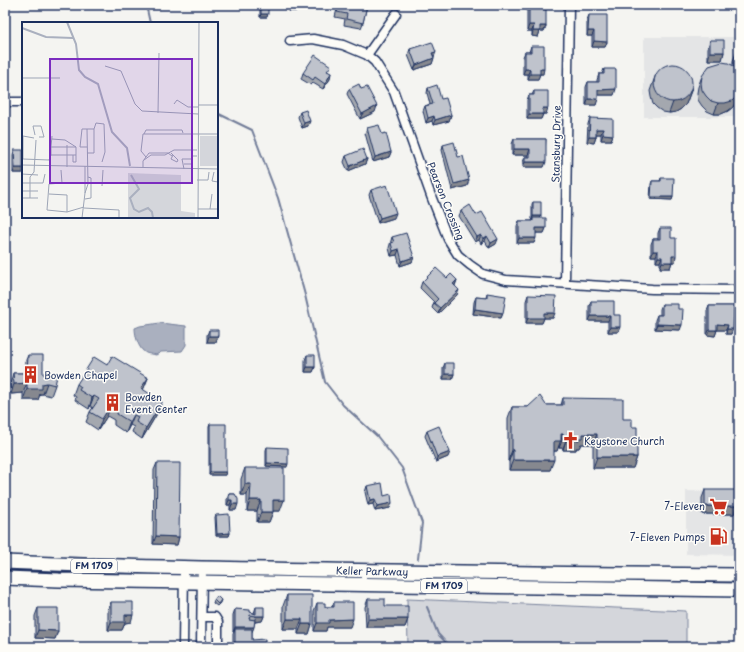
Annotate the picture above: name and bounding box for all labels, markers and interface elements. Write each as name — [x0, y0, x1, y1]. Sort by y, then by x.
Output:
inset map — [22, 22, 218, 218]
street label: Stansbury Drive — [547, 105, 564, 183]
street label: Pearson Crossing — [424, 160, 469, 242]
building icon: Bowden Chapel — [21, 365, 41, 385]
place label: Bowden Chapel — [44, 367, 118, 382]
place label: Bowden Event Center — [125, 389, 187, 416]
building icon: Bowden Event Center — [102, 393, 122, 413]
church icon: Keystone Church — [561, 431, 581, 451]
place label: Keystone Church — [584, 433, 665, 449]
supermarket icon: 7-Eleven — [708, 496, 728, 516]
place label: 7-Eleven — [664, 498, 705, 513]
fuel station icon: 7-Eleven Pumps — [708, 527, 728, 547]
place label: 7-Eleven Pumps — [630, 529, 705, 544]
road number: FM 1709 — [71, 559, 117, 573]
street label: Keller Parkway — [336, 562, 408, 580]
road number: FM 1709 — [421, 579, 467, 593]

